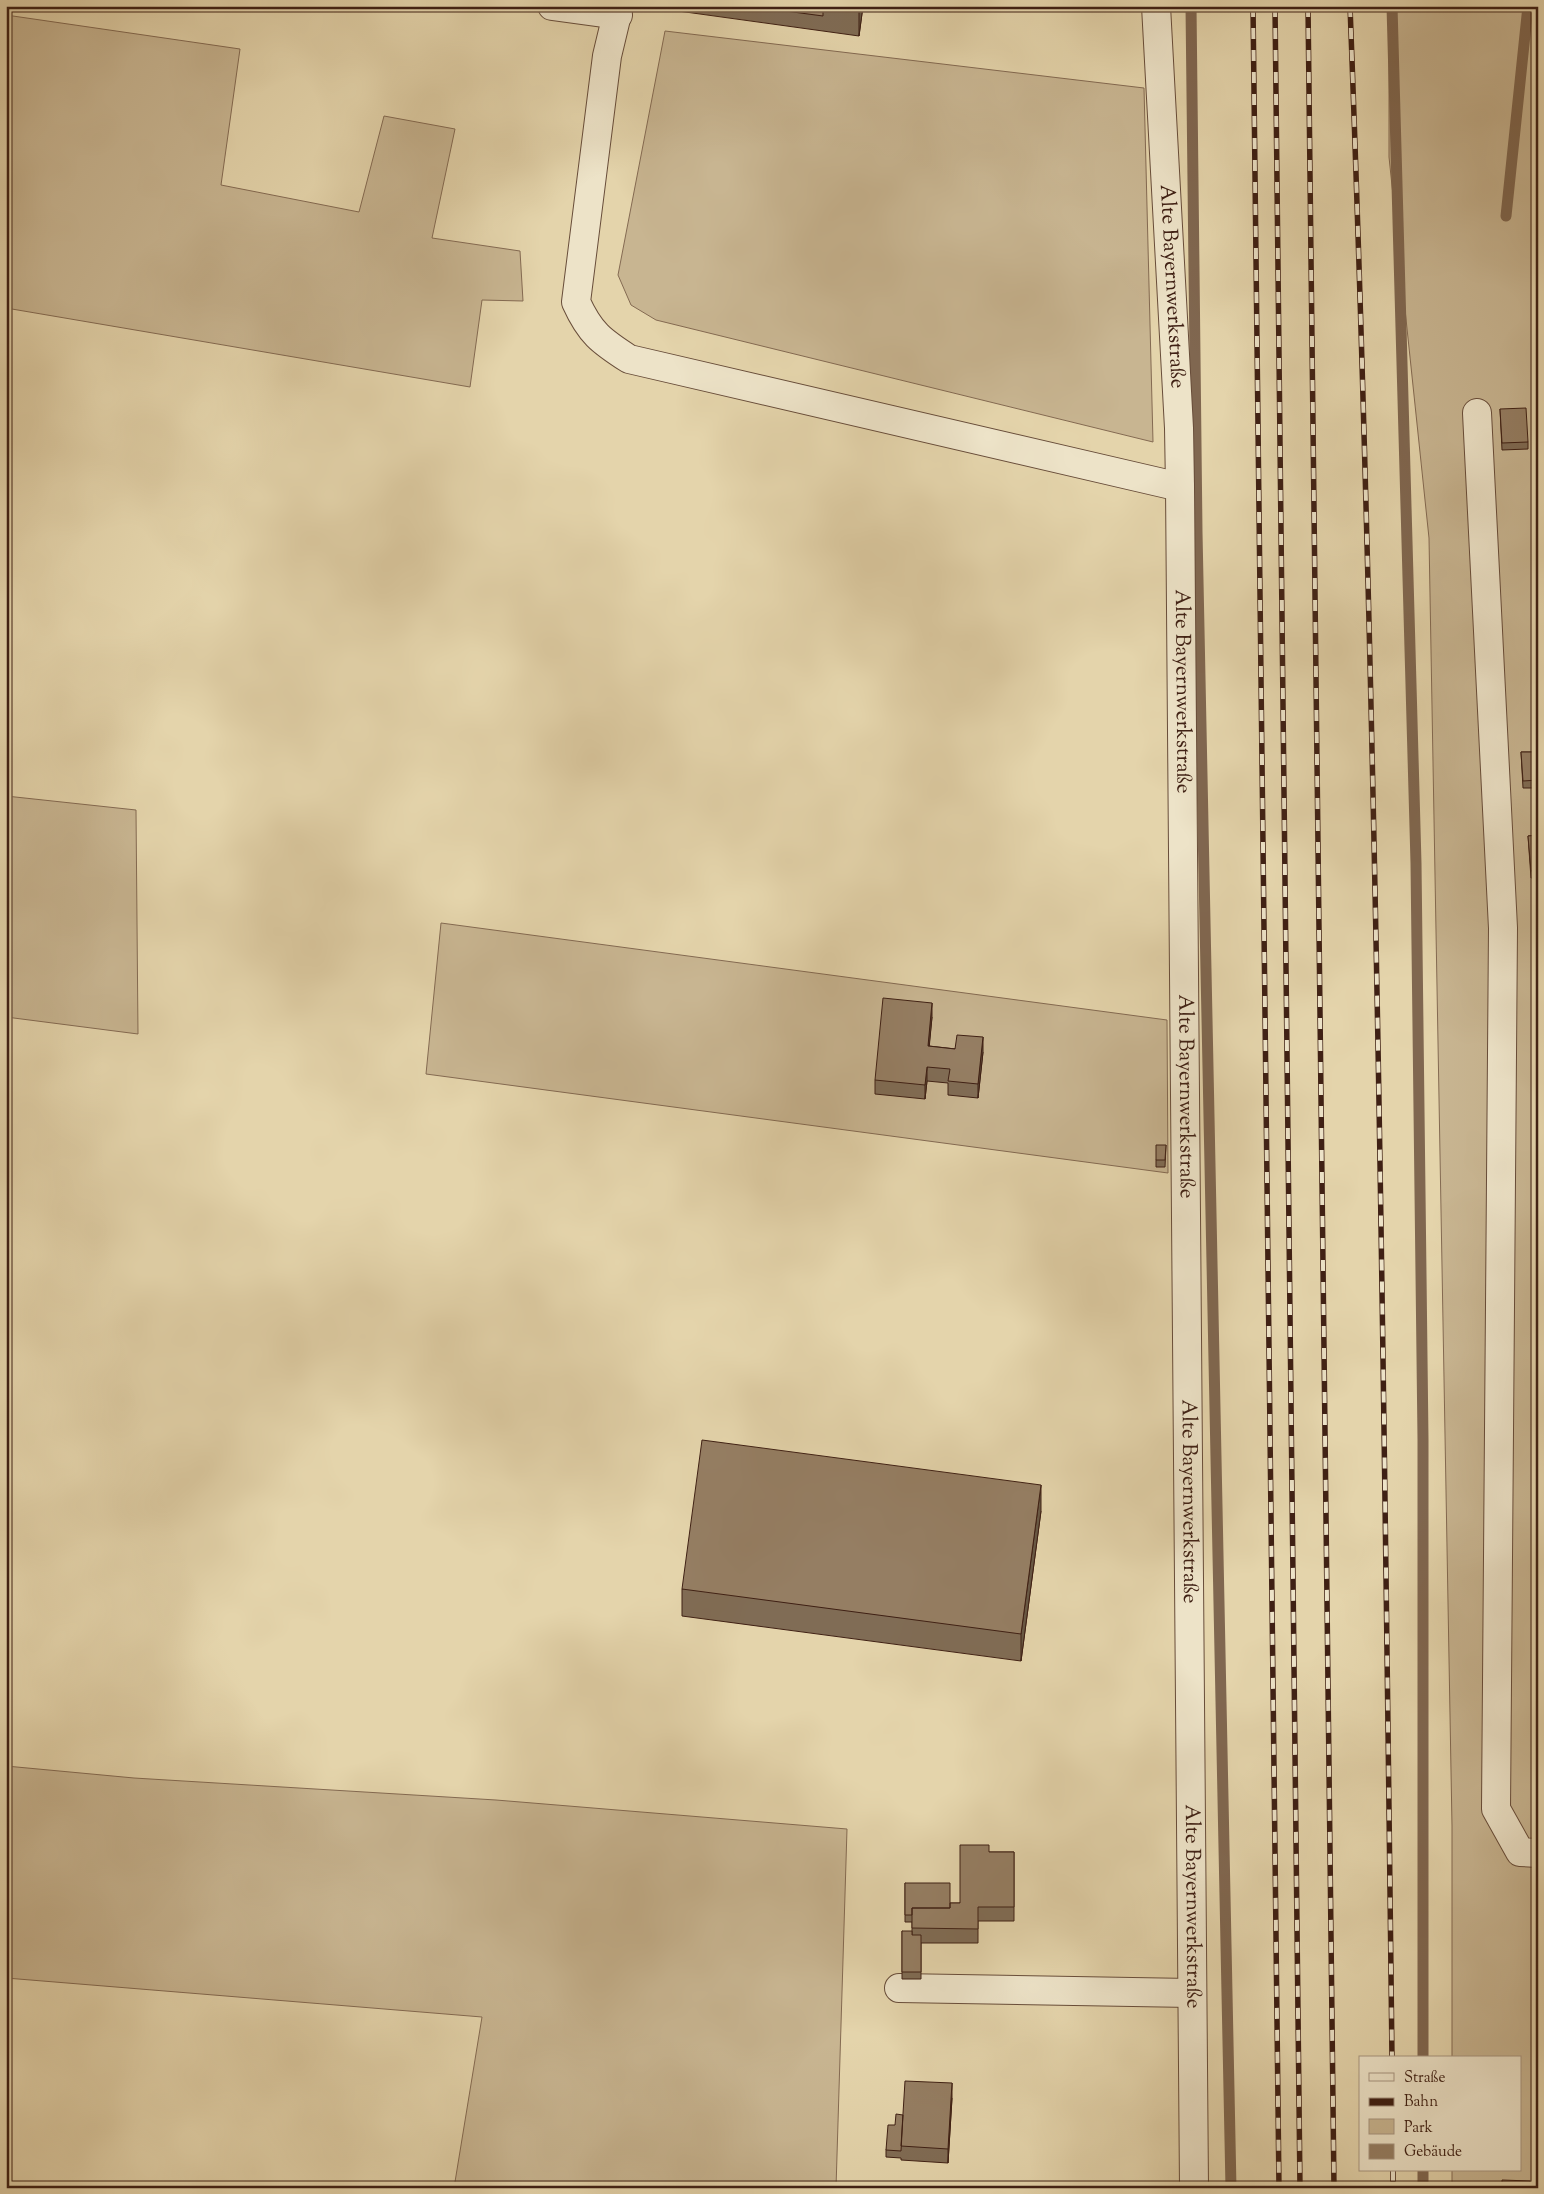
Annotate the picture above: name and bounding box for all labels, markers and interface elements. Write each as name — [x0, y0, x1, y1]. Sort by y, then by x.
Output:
street label: Alte Bayernwerkstraße — [1151, 184, 1192, 389]
street label: Alte Bayernwerkstraße — [1166, 589, 1198, 794]
street label: Alte Bayernwerkstraße — [1169, 994, 1201, 1199]
street label: Alte Bayernwerkstraße — [1173, 1399, 1204, 1604]
street label: Alte Bayernwerkstraße — [1176, 1804, 1208, 2009]
legend — [1359, 2056, 1522, 2172]
text: Straße — [1404, 2068, 1446, 2089]
text: Bahn — [1404, 2092, 1438, 2113]
text: Park — [1404, 2118, 1433, 2139]
text: Gebäude — [1404, 2142, 1462, 2163]

